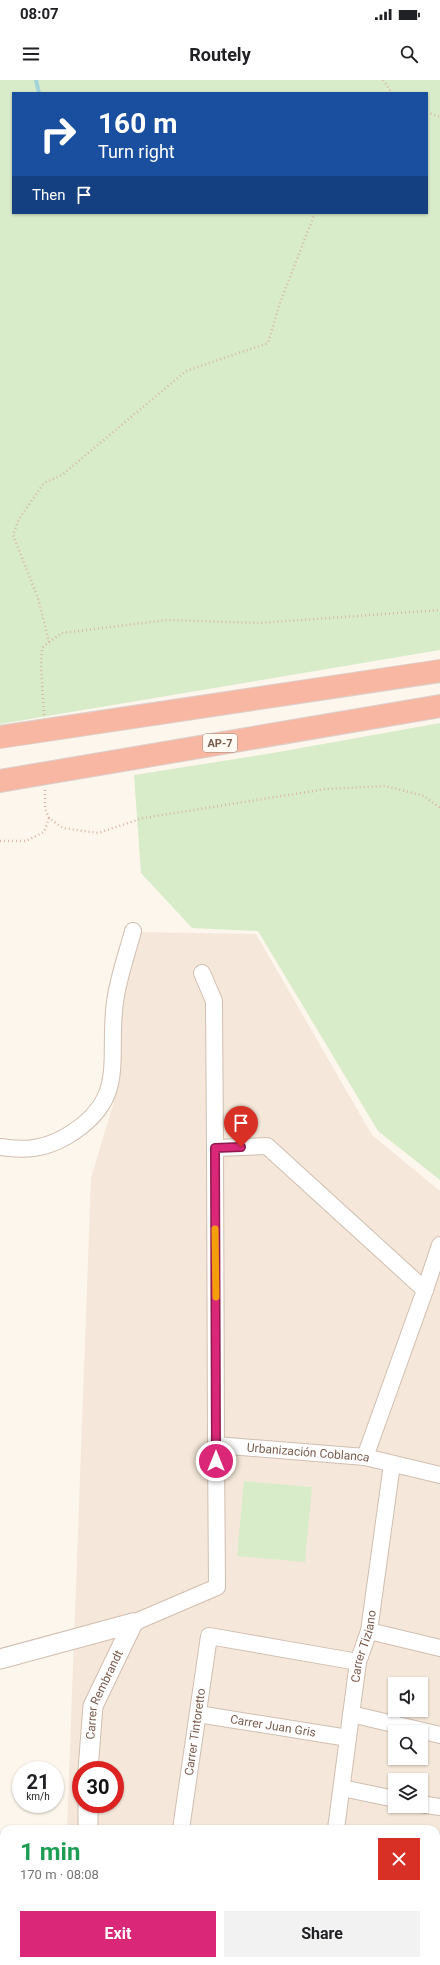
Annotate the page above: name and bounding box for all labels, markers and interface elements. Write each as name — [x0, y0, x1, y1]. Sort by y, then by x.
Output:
text: 08:07 — [20, 5, 59, 23]
icon: menu — [20, 43, 42, 65]
icon: search — [398, 43, 420, 65]
text: Routely — [189, 44, 251, 65]
text: 160 m — [98, 107, 177, 140]
icon: right — [32, 108, 84, 160]
text: Turn right — [98, 141, 175, 162]
icon: arrive — [73, 184, 95, 206]
text: Then — [32, 186, 65, 204]
road number: AP-7 — [203, 734, 237, 752]
pin — [224, 1106, 258, 1147]
icon: arrive — [230, 1112, 252, 1134]
position arrow — [195, 1440, 237, 1482]
street label: Urbanización Coblanca — [246, 1441, 371, 1465]
street label: Carrer Tiziano — [348, 1609, 379, 1683]
street label: Carrer Rembrandt — [83, 1648, 126, 1740]
map controls — [388, 1677, 428, 1813]
button: sound — [388, 1677, 428, 1717]
street label: Carrer Tintoretto — [182, 1687, 208, 1777]
street label: Carrer Juan Gris — [229, 1712, 317, 1740]
button: search — [388, 1725, 428, 1765]
speed limit sign: 30 — [72, 1761, 124, 1813]
text: 21 — [27, 1770, 49, 1794]
button: layers — [388, 1773, 428, 1813]
text: km/h — [26, 1791, 50, 1802]
text: 1 min — [20, 1838, 80, 1866]
button: close — [378, 1838, 420, 1880]
text: 170 m · 08:08 — [20, 1867, 99, 1882]
button: Exit — [20, 1911, 216, 1957]
button: Share — [224, 1911, 420, 1957]

